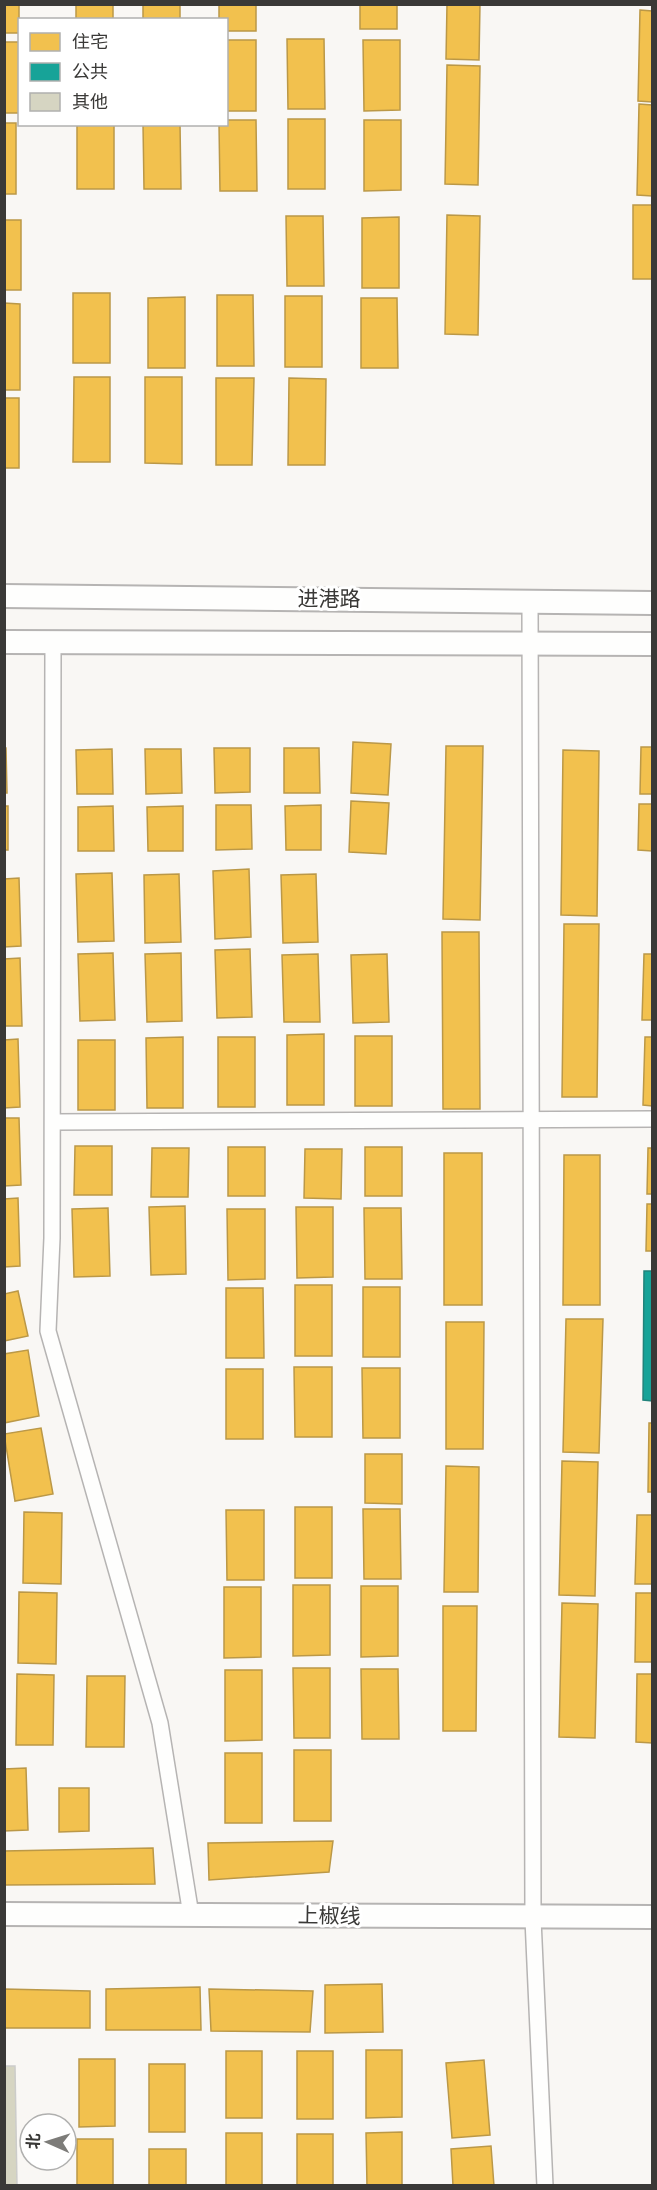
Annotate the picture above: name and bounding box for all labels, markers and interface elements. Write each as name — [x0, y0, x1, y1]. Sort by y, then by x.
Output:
legend — [18, 18, 228, 126]
text: 住宅 — [72, 29, 108, 53]
text: 公共 — [72, 59, 108, 83]
text: 其他 — [72, 89, 108, 113]
street label: 进港路 — [298, 584, 361, 612]
street label: 上椒线 — [297, 1900, 361, 1930]
north arrow — [18, 2112, 78, 2172]
text: 北 — [22, 2133, 44, 2150]

